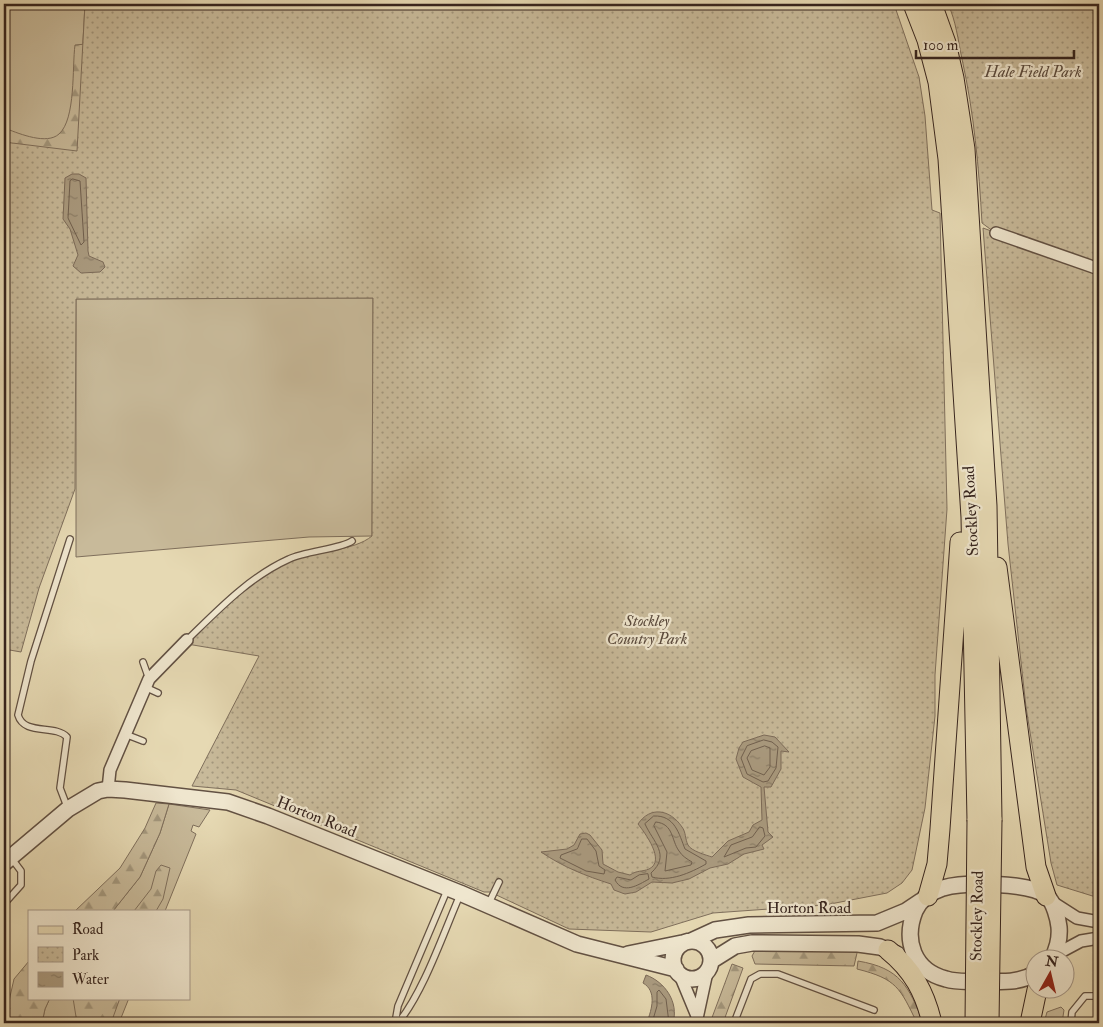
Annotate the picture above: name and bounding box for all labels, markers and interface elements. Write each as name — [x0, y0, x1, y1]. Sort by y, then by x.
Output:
scale bar — [916, 28, 1073, 60]
text: 100 m — [923, 36, 959, 55]
park label: Hale Field Park — [983, 62, 1082, 82]
street label: Stockley Road — [959, 465, 983, 557]
park label: Stockley Country Park — [607, 611, 688, 649]
street label: Horton Road — [274, 792, 360, 842]
street label: Stockley Road — [966, 871, 988, 961]
street label: Horton Road — [767, 898, 851, 918]
legend — [28, 910, 190, 1000]
text: Road — [72, 920, 104, 939]
text: Park — [72, 946, 99, 965]
north arrow — [1026, 950, 1076, 1000]
text: N — [1043, 952, 1060, 971]
text: Water — [71, 970, 109, 989]

